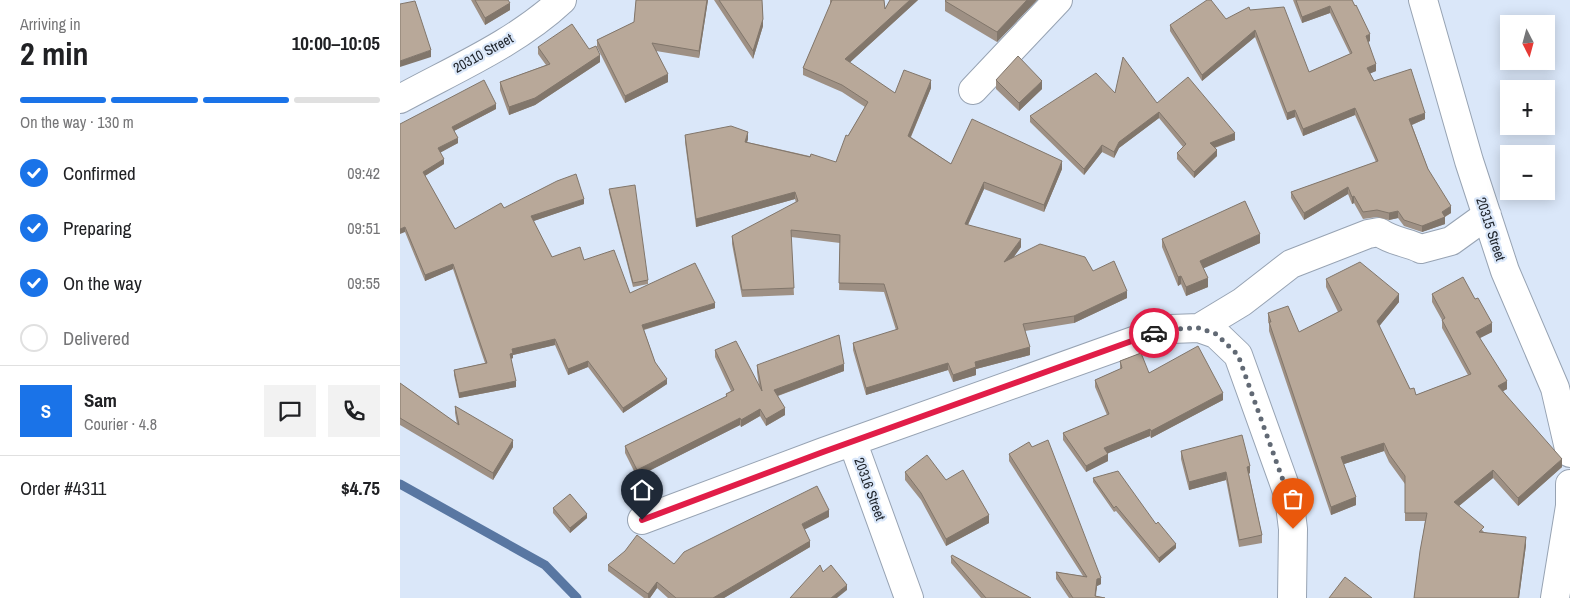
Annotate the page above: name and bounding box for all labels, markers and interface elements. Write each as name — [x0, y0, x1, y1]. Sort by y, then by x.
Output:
text: Arriving in — [20, 13, 81, 35]
north arrow — [1500, 15, 1555, 70]
map controls — [1500, 15, 1555, 200]
street label: 20310 Street — [450, 29, 516, 77]
text: 10:00–10:05 — [292, 30, 380, 56]
text: 2 min — [20, 32, 89, 75]
button: + — [1500, 80, 1555, 135]
text: On the way · 130 m — [20, 111, 134, 133]
button: − — [1500, 145, 1555, 200]
icon: check — [20, 159, 48, 187]
text: Confirmed — [63, 160, 136, 186]
text: 09:42 — [347, 162, 380, 184]
street label: 20315 Street — [1472, 195, 1510, 263]
icon: check — [20, 214, 48, 242]
text: Preparing — [63, 215, 131, 241]
text: 09:51 — [347, 217, 380, 239]
icon: check — [20, 269, 48, 297]
text: On the way — [63, 270, 142, 296]
text: 09:55 — [347, 272, 380, 294]
courier — [1129, 308, 1179, 358]
icon: car — [1140, 319, 1168, 347]
text: Delivered — [63, 325, 130, 351]
button: chat — [264, 385, 316, 437]
button: phone — [328, 385, 380, 437]
text: Sam — [84, 387, 117, 413]
text: S — [41, 398, 51, 424]
text: Courier · 4.8 — [84, 413, 157, 435]
street label: 20316 Street — [850, 455, 890, 523]
pin — [621, 469, 663, 520]
text: Order #4311 — [20, 475, 106, 501]
text: $4.75 — [341, 475, 380, 501]
icon: home — [628, 476, 656, 504]
pin — [1272, 478, 1314, 529]
icon: bag — [1279, 485, 1307, 513]

